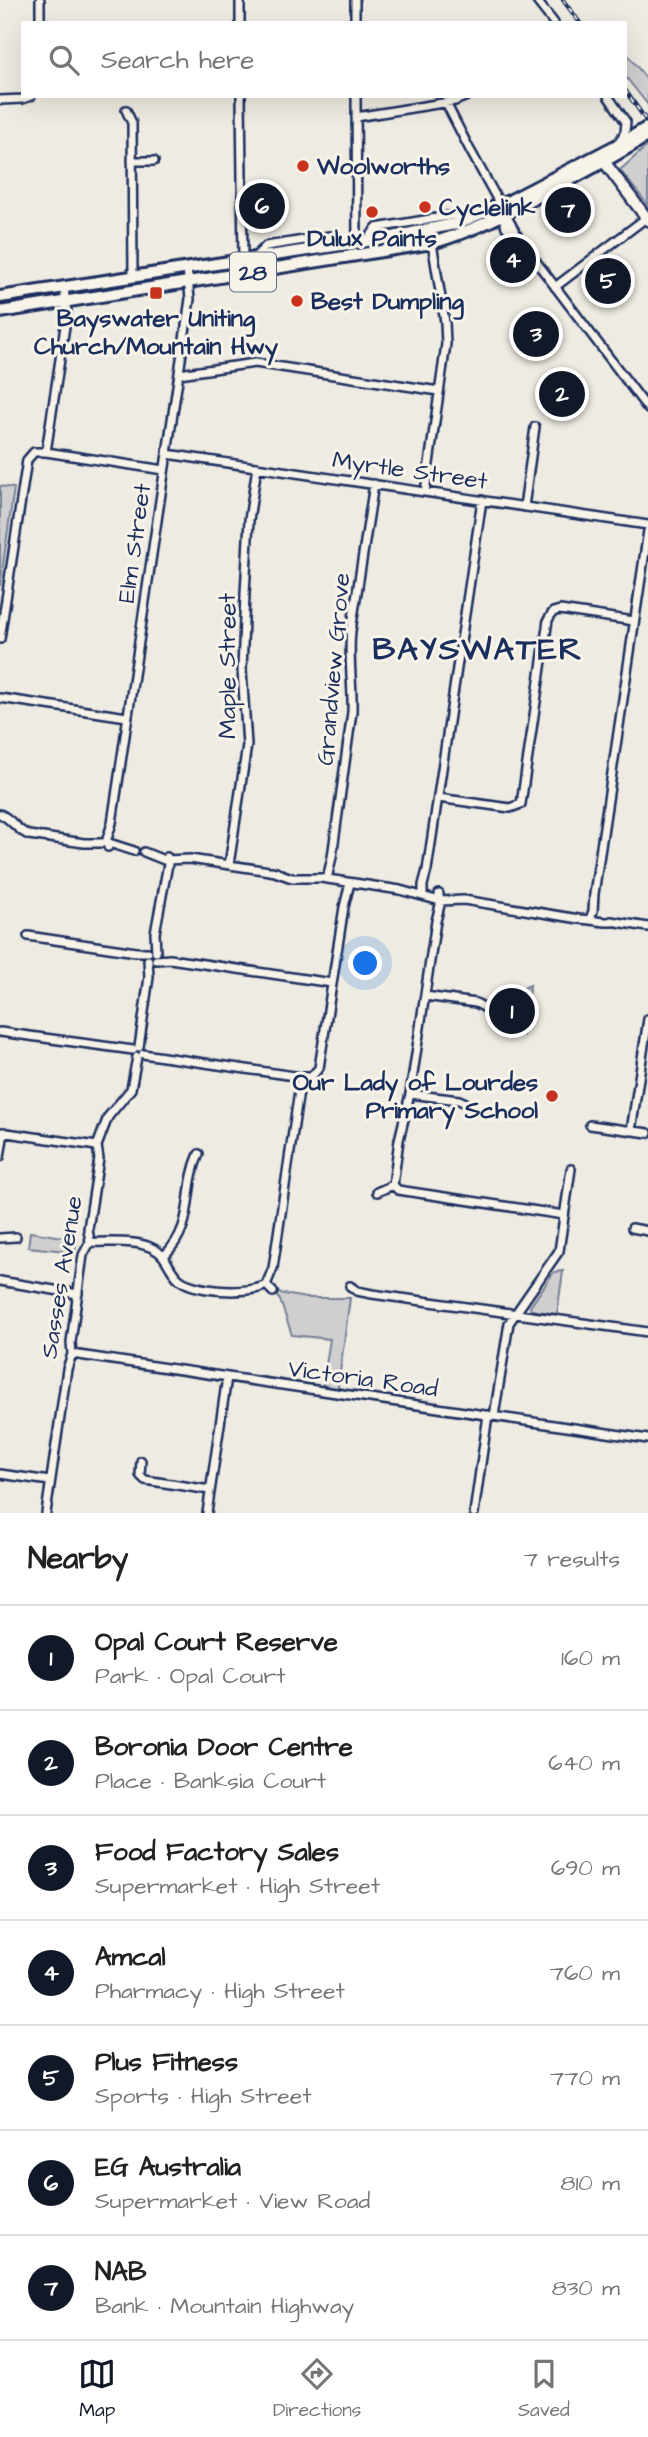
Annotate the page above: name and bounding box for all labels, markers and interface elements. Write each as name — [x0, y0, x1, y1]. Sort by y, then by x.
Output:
search box — [21, 21, 627, 98]
icon: search — [45, 41, 83, 79]
text: Search here — [101, 42, 254, 78]
place label: Woolworths — [316, 150, 450, 184]
marker: Woolworths — [295, 158, 311, 174]
pin: 6 — [239, 180, 285, 232]
pin: 7 — [545, 184, 591, 236]
place label: Cyclelink — [439, 191, 536, 227]
marker: Cyclelink — [417, 199, 433, 215]
marker: Dulux Paints — [364, 204, 380, 220]
place label: Dulux Paints — [307, 222, 437, 256]
pin: 4 — [490, 234, 536, 286]
road number: 28 — [230, 252, 276, 292]
pin: 5 — [585, 255, 631, 307]
marker: Bayswater Uniting Church/Mountain Hwy — [148, 285, 164, 301]
place label: Best Dumpling — [311, 285, 465, 320]
marker: Best Dumpling — [289, 293, 305, 309]
place label: Bayswater Uniting Church/Mountain Hwy — [34, 302, 279, 366]
pin: 3 — [513, 308, 559, 360]
pin: 2 — [539, 368, 585, 420]
street label: Myrtle Street — [330, 443, 490, 500]
street label: Elm Street — [110, 481, 160, 605]
street label: Grandview Grove — [309, 571, 359, 767]
street label: Maple Street — [211, 593, 245, 739]
district label: BAYSWATER — [372, 627, 584, 672]
your location — [348, 946, 382, 980]
pin: 1 — [489, 985, 535, 1037]
place label: Our Lady of Lourdes Primary School — [293, 1066, 538, 1130]
marker: Our Lady of Lourdes Primary School — [544, 1088, 560, 1104]
street label: Sasses Avenue — [32, 1193, 92, 1361]
street label: Victoria Road — [286, 1352, 440, 1406]
text: Nearby — [28, 1538, 128, 1580]
text: 7 results — [524, 1543, 620, 1575]
text: Opal Court Reserve — [95, 1624, 338, 1660]
text: 1 — [50, 1642, 52, 1674]
text: 160 m — [561, 1642, 620, 1674]
text: Park · Opal Court — [95, 1660, 285, 1692]
text: Boronia Door Centre — [95, 1729, 353, 1765]
text: 2 — [44, 1747, 58, 1779]
text: 640 m — [548, 1747, 620, 1779]
text: Place · Banksia Court — [95, 1765, 326, 1797]
text: Food Factory Sales — [95, 1834, 339, 1870]
text: 3 — [45, 1852, 57, 1884]
text: 690 m — [551, 1852, 620, 1884]
text: Supermarket · High Street — [95, 1870, 380, 1902]
text: Amcal — [95, 1939, 166, 1975]
text: 4 — [43, 1957, 59, 1989]
text: 760 m — [550, 1957, 620, 1989]
text: Pharmacy · High Street — [95, 1975, 345, 2007]
text: Plus Fitness — [95, 2044, 238, 2080]
text: 5 — [43, 2062, 59, 2094]
text: 770 m — [550, 2062, 620, 2094]
text: Sports · High Street — [95, 2080, 312, 2112]
text: EG Australia — [95, 2149, 241, 2185]
text: 6 — [44, 2167, 58, 2199]
text: 810 m — [561, 2167, 620, 2199]
text: Supermarket · View Road — [95, 2185, 370, 2217]
text: NAB — [95, 2254, 146, 2290]
text: 7 — [44, 2272, 58, 2304]
text: 830 m — [552, 2272, 620, 2304]
text: Bank · Mountain Highway — [95, 2290, 354, 2322]
tab: Map — [78, 2355, 116, 2424]
tab: Directions — [273, 2355, 361, 2424]
tab: Saved — [518, 2355, 570, 2424]

